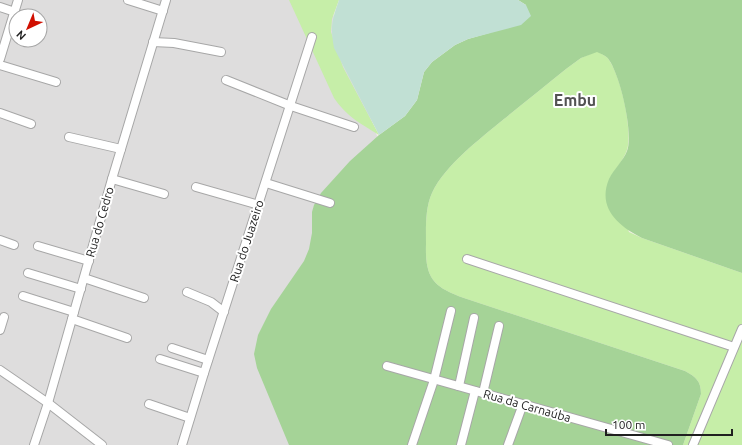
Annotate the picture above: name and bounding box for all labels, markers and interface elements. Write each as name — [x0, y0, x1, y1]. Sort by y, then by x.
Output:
north arrow — [8, 8, 48, 48]
text: N — [14, 28, 28, 42]
district label: Embu — [554, 91, 596, 109]
street label: Rua do Cedro — [83, 185, 116, 259]
street label: Rua do Juazeiro — [227, 198, 266, 283]
street label: Rua da Carnaúba — [482, 387, 572, 424]
scale bar — [606, 411, 732, 437]
text: 100 m — [612, 418, 645, 431]

